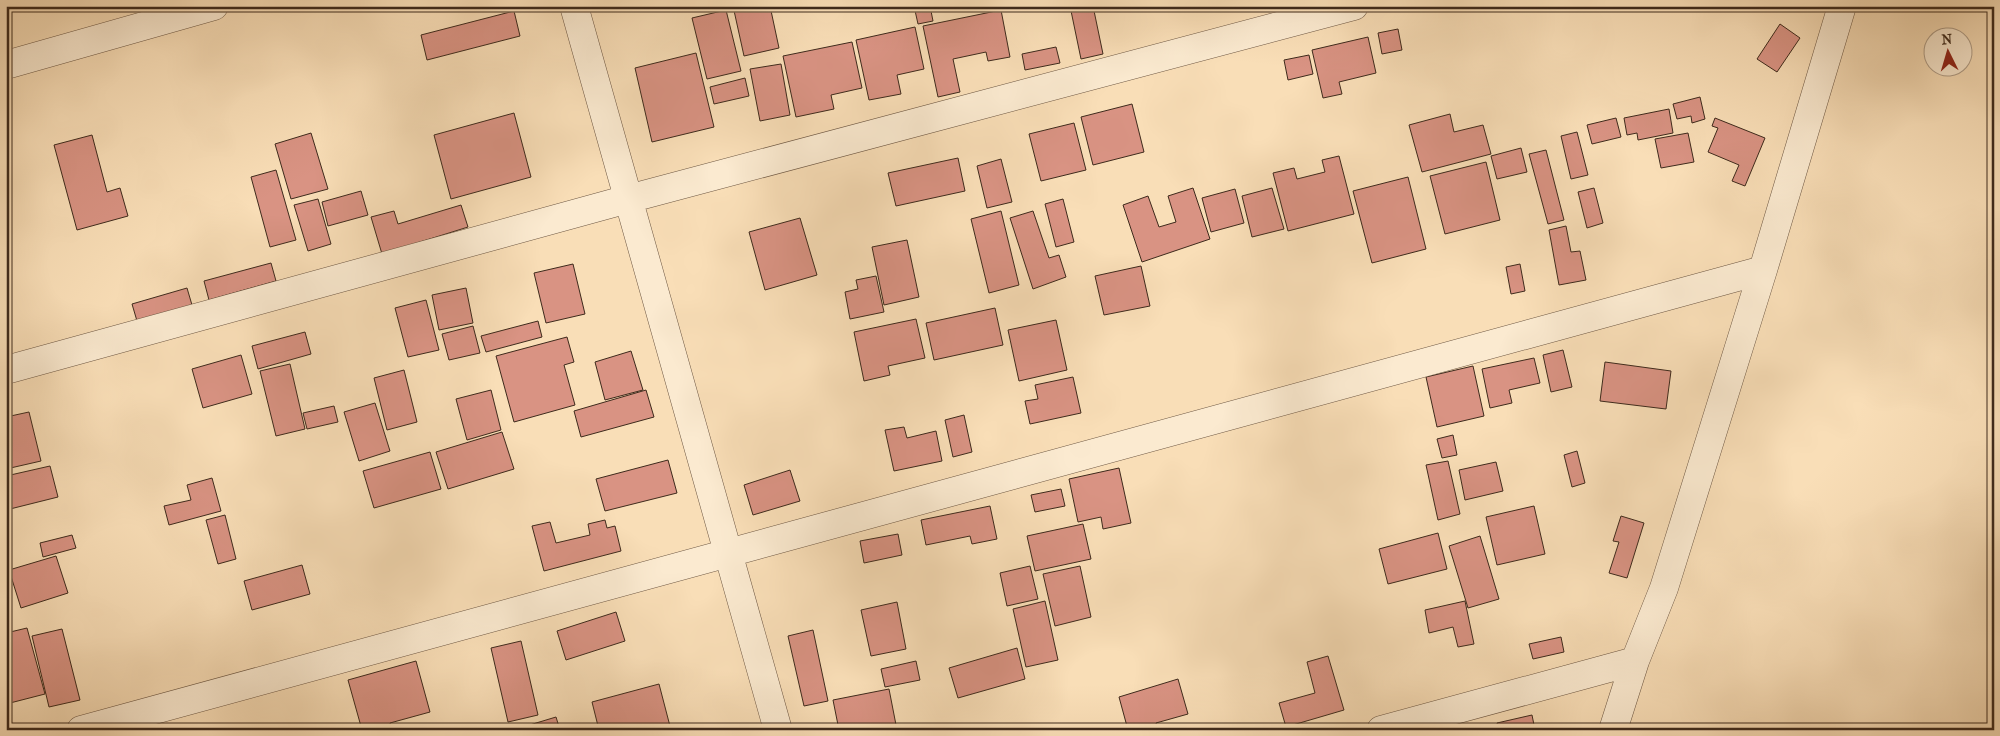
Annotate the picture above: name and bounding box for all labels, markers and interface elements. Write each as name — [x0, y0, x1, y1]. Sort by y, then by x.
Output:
north arrow — [1922, 28, 1972, 78]
text: N — [1941, 31, 1953, 48]

